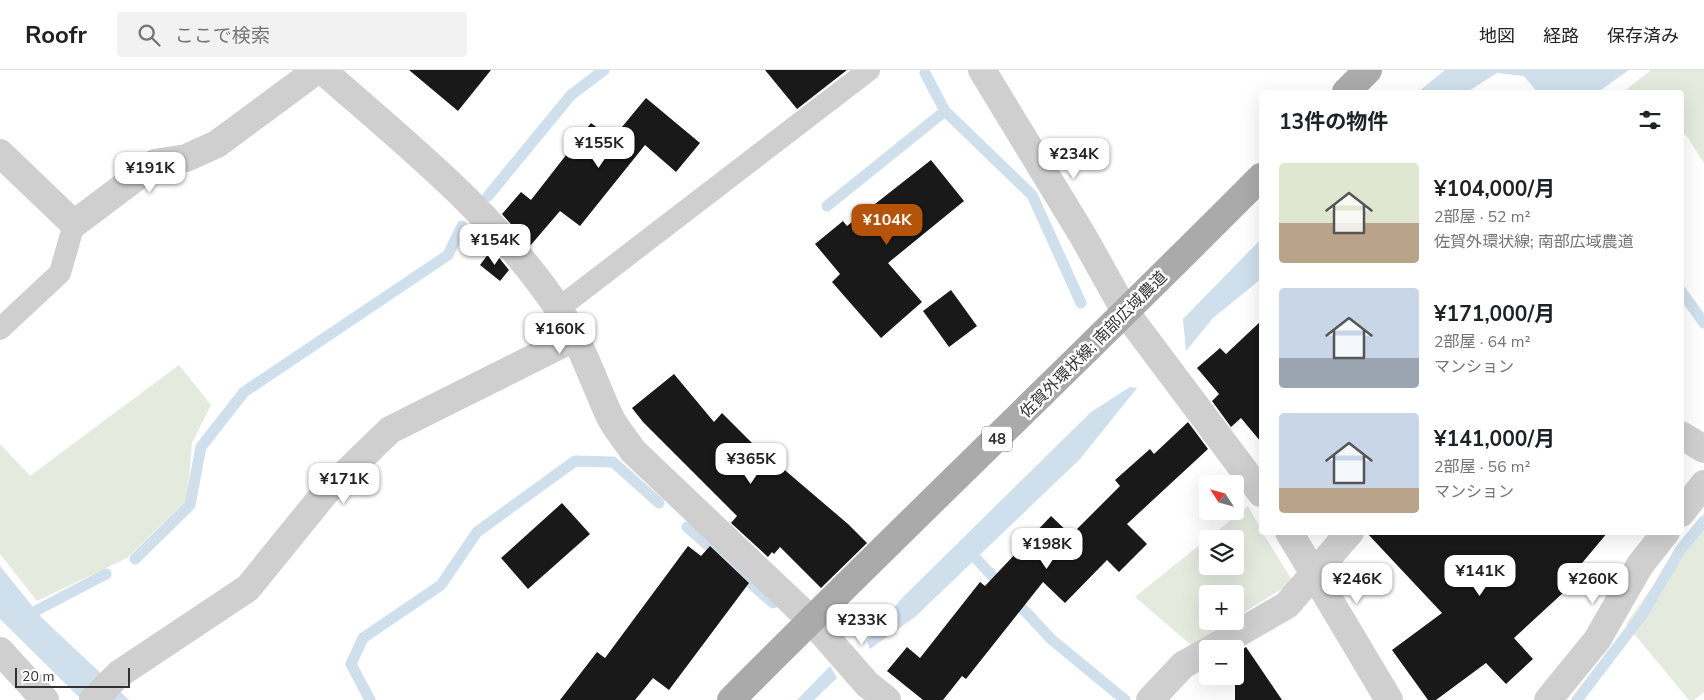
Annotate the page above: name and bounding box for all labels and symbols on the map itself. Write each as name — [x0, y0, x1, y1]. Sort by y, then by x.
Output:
pin: ¥155K — [564, 126, 634, 169]
pin: ¥234K — [1039, 138, 1109, 180]
pin: ¥191K — [115, 152, 185, 194]
pin: ¥104K — [852, 204, 922, 246]
pin: ¥154K — [460, 224, 530, 266]
street label: 佐賀外環状線; 南部広域農道 — [1015, 266, 1172, 423]
pin: ¥160K — [525, 312, 595, 355]
road number: 48 — [982, 426, 1012, 452]
pin: ¥365K — [716, 442, 786, 485]
pin: ¥171K — [309, 462, 379, 505]
north arrow — [1199, 475, 1244, 520]
pin: ¥198K — [1012, 528, 1082, 570]
pin: ¥141K — [1445, 554, 1515, 597]
pin: ¥246K — [1322, 562, 1392, 605]
pin: ¥260K — [1558, 562, 1628, 605]
pin: ¥233K — [827, 604, 897, 646]
scale bar — [15, 665, 130, 688]

